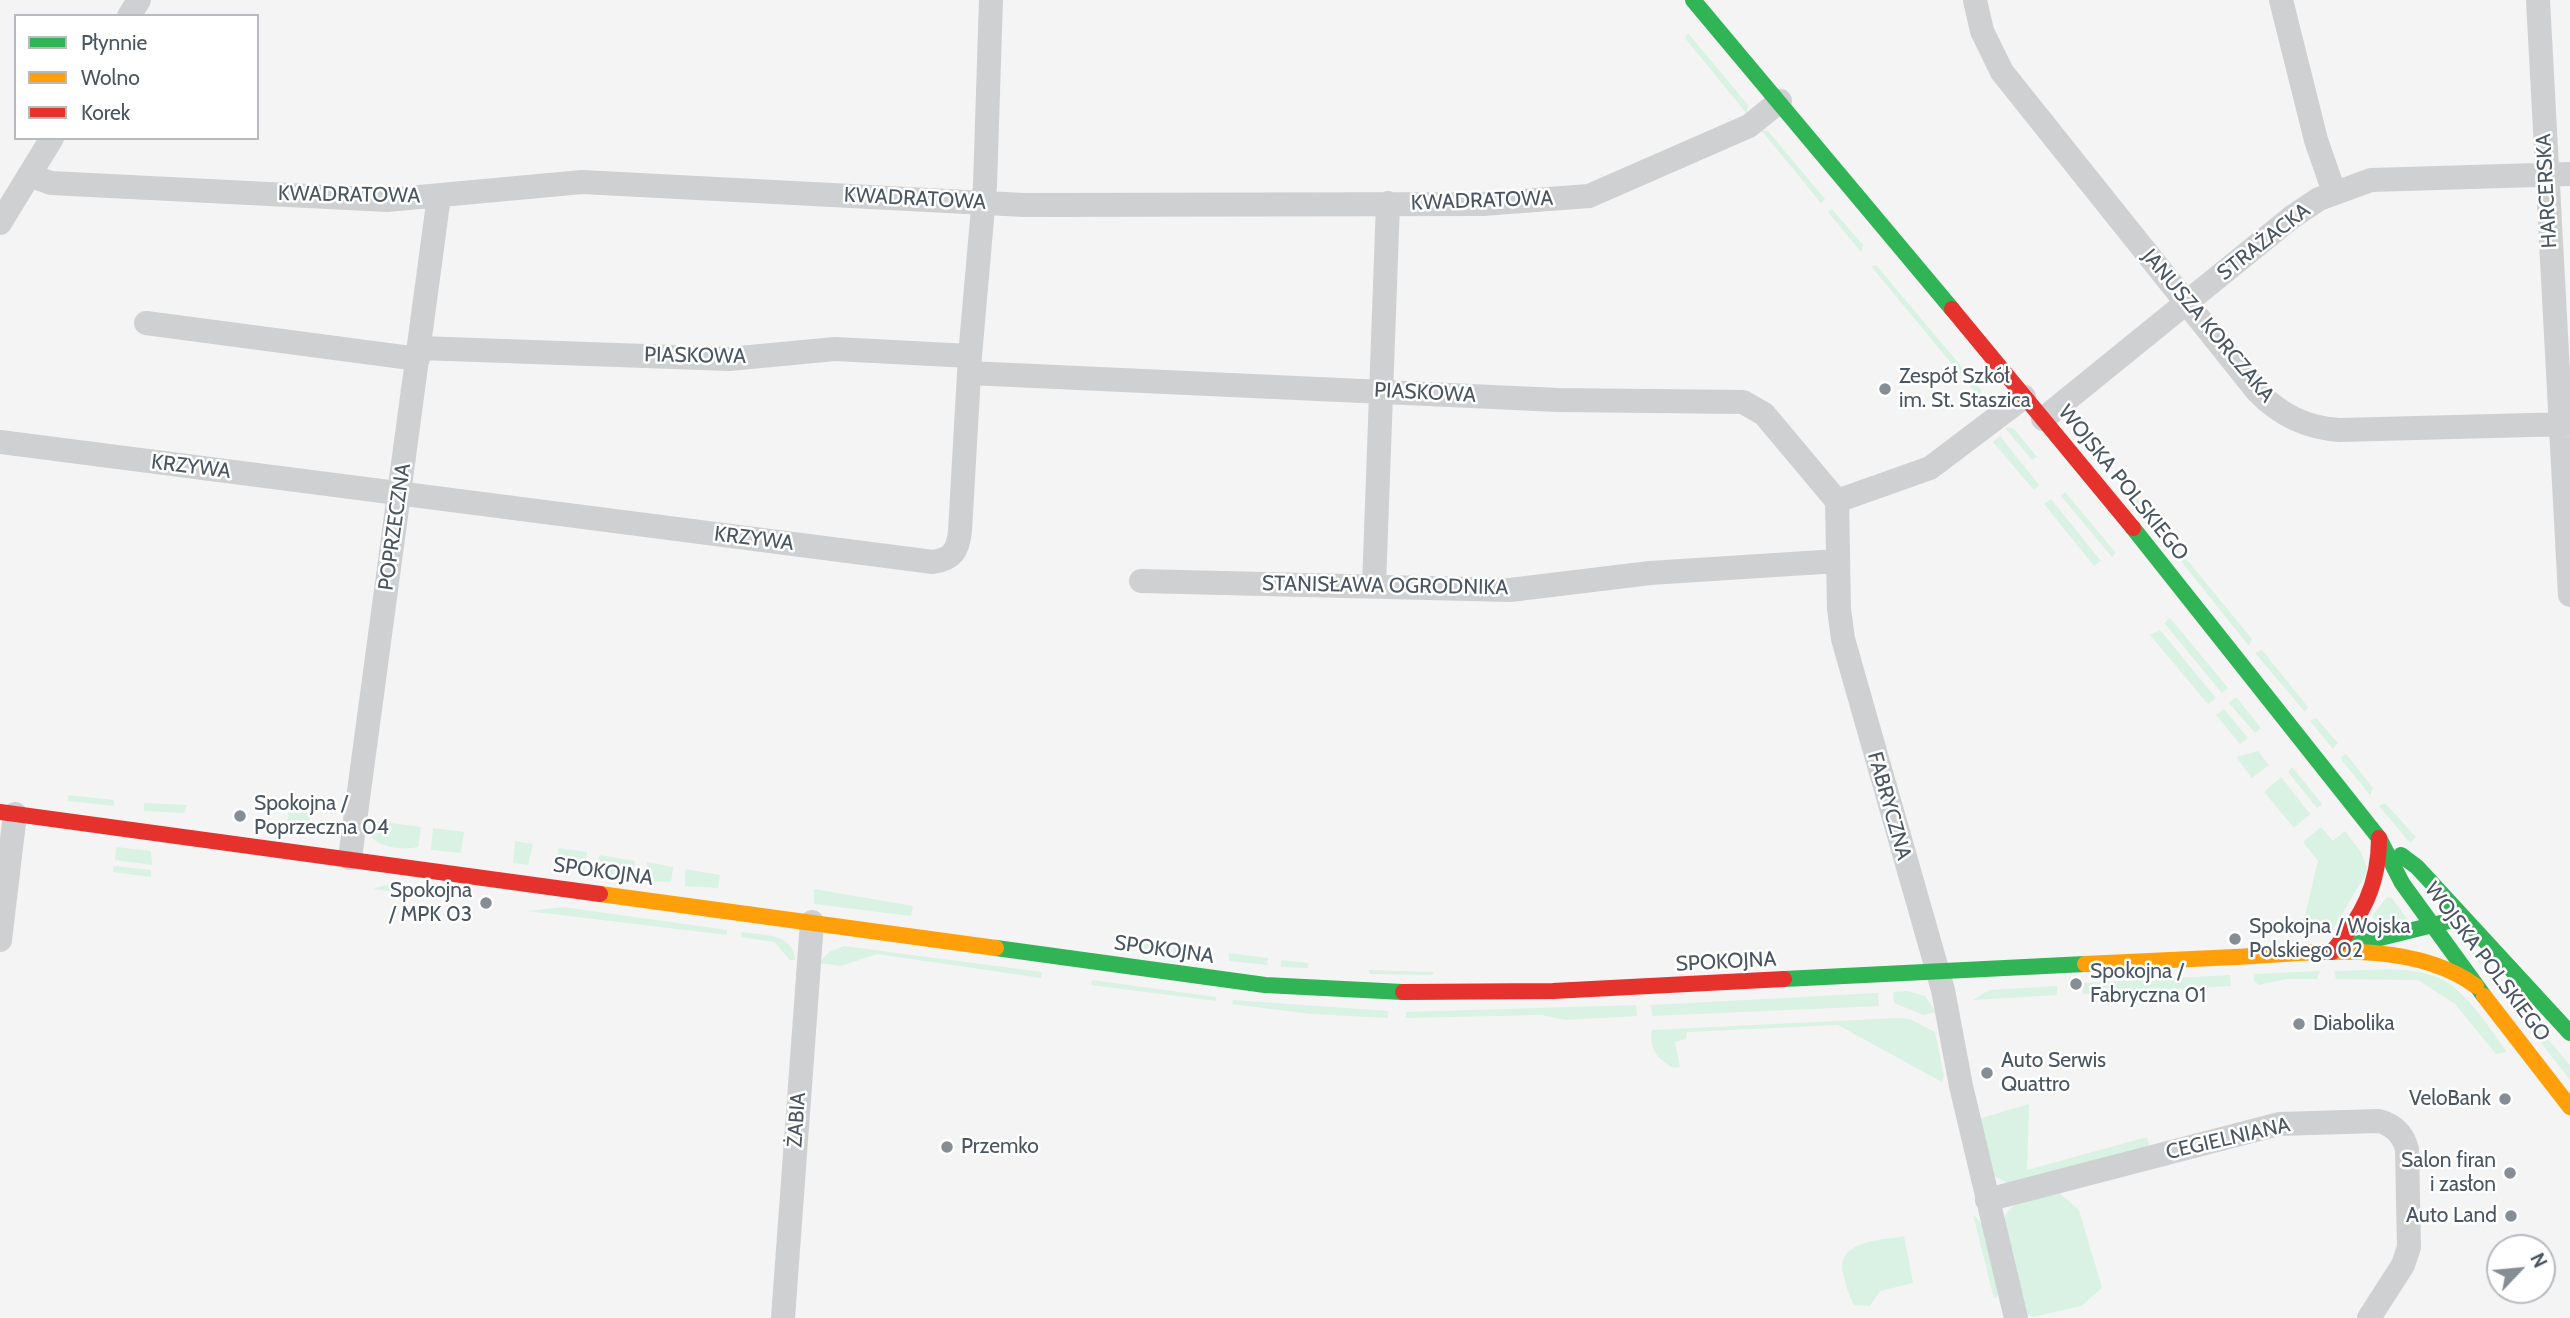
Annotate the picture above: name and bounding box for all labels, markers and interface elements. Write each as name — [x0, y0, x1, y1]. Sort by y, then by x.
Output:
legend — [14, 14, 259, 140]
text: Płynnie — [81, 30, 147, 55]
text: Wolno — [81, 65, 140, 90]
text: Korek — [81, 100, 130, 125]
street label: HARCERSKA — [2531, 133, 2563, 249]
street label: KWADRATOWA — [278, 181, 420, 209]
street label: KWADRATOWA — [843, 183, 987, 215]
street label: KWADRATOWA — [1410, 186, 1554, 216]
street label: STRAŻACKA — [2212, 198, 2316, 286]
street label: JANUSZA KORCZAKA — [2137, 244, 2279, 408]
street label: PIASKOWA — [644, 343, 746, 369]
place label: Zespół Szkół im. St. Staszica — [1899, 364, 2031, 414]
street label: PIASKOWA — [1373, 378, 1477, 408]
marker: Zespół Szkół im. St. Staszica — [1877, 381, 1893, 397]
street label: WOJSKA POLSKIEGO — [2052, 400, 2194, 566]
street label: KRZYWA — [150, 450, 232, 484]
street label: POPRZECZNA — [374, 462, 416, 592]
street label: KRZYWA — [713, 522, 795, 556]
street label: STANISŁAWA OGRODNIKA — [1262, 571, 1508, 601]
street label: FABRYCZNA — [1862, 749, 1916, 863]
place label: Spokojna / Poprzeczna 04 — [254, 791, 389, 841]
marker: Spokojna / Poprzeczna 04 — [232, 808, 248, 824]
street label: SPOKOJNA — [551, 852, 655, 892]
street label: WOJSKA POLSKIEGO — [2419, 877, 2555, 1047]
place label: Spokojna / MPK 03 — [389, 878, 472, 928]
marker: Spokojna / MPK 03 — [478, 895, 494, 911]
place label: Spokojna / Wojska Polskiego 02 — [2249, 914, 2411, 964]
street label: SPOKOJNA — [1112, 930, 1216, 970]
marker: Spokojna / Wojska Polskiego 02 — [2227, 931, 2243, 947]
street label: SPOKOJNA — [1675, 947, 1777, 977]
place label: Spokojna / Fabryczna 01 — [2090, 959, 2206, 1009]
marker: Spokojna / Fabryczna 01 — [2068, 976, 2084, 992]
place label: Diabolika — [2313, 1011, 2395, 1037]
marker: Diabolika — [2291, 1016, 2307, 1032]
place label: Auto Serwis Quattro — [2001, 1048, 2106, 1098]
marker: Auto Serwis Quattro — [1979, 1065, 1995, 1081]
place label: VeloBank — [2409, 1086, 2491, 1112]
marker: VeloBank — [2497, 1091, 2513, 1107]
street label: ŻABIA — [783, 1092, 811, 1148]
street label: CEGIELNIANA — [2163, 1112, 2293, 1166]
place label: Przemko — [961, 1134, 1039, 1160]
marker: Przemko — [939, 1139, 955, 1155]
place label: Salon firan i zasłon — [2401, 1148, 2496, 1198]
marker: Salon firan i zasłon — [2502, 1165, 2518, 1181]
place label: Auto Land — [2406, 1203, 2497, 1229]
marker: Auto Land — [2503, 1208, 2519, 1224]
north arrow — [2486, 1234, 2556, 1304]
text: N — [2525, 1249, 2552, 1272]

